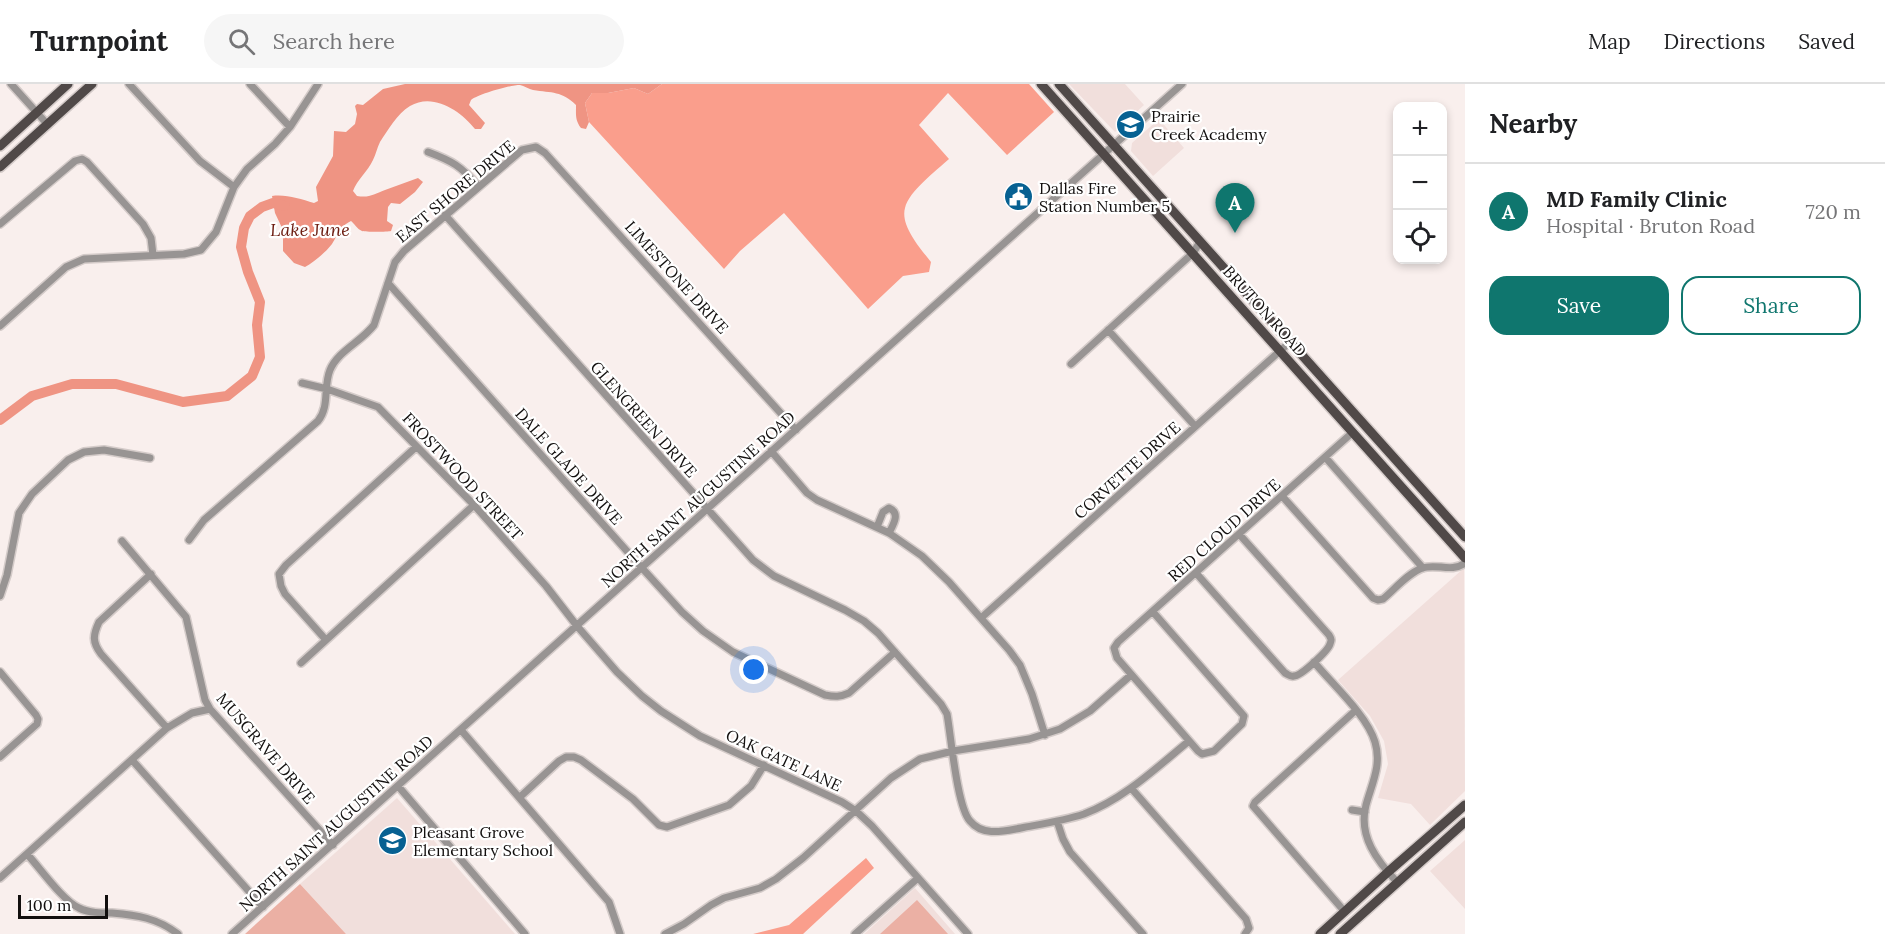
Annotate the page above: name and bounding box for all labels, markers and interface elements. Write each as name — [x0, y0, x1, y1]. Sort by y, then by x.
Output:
search box — [204, 14, 624, 68]
text: Turnpoint — [30, 23, 168, 59]
icon: search — [225, 25, 258, 58]
text: Search here — [273, 27, 395, 55]
text: Map — [1588, 28, 1631, 55]
text: Directions — [1664, 28, 1765, 55]
text: Saved — [1798, 28, 1855, 55]
map controls — [1393, 102, 1447, 264]
button: + — [1393, 102, 1447, 156]
place label: Prairie Creek Academy — [1151, 106, 1267, 144]
text: Nearby — [1489, 107, 1577, 140]
school or university icon: Prairie Creek Academy — [1114, 109, 1146, 141]
street label: EAST SHORE DRIVE — [391, 135, 519, 247]
button: − — [1393, 156, 1447, 210]
place label: Dallas Fire Station Number 5 — [1039, 178, 1170, 216]
public building icon: Dallas Fire Station Number 5 — [1002, 181, 1034, 213]
pin: A — [1216, 184, 1254, 233]
text: MD Family Clinic — [1546, 185, 1727, 213]
text: A — [1502, 199, 1515, 224]
text: 720 m — [1805, 199, 1861, 224]
button: locate — [1393, 210, 1447, 264]
text: Hospital · Bruton Road — [1546, 213, 1755, 238]
street label: LIMESTONE DRIVE — [621, 216, 733, 338]
water label: Lake June — [270, 218, 350, 241]
street label: BRUTON ROAD — [1219, 261, 1311, 361]
button: Save — [1489, 276, 1669, 335]
button: Share — [1681, 276, 1861, 335]
street label: GLENGREEN DRIVE — [587, 357, 702, 481]
street label: DALE GLADE DRIVE — [511, 403, 627, 529]
street label: NORTH SAINT AUGUSTINE ROAD — [597, 407, 799, 591]
street label: FROSTWOOD STREET — [399, 408, 527, 544]
street label: CORVETTE DRIVE — [1070, 417, 1184, 523]
street label: RED CLOUD DRIVE — [1164, 474, 1284, 586]
your location — [739, 655, 768, 684]
street label: MUSGRAVE DRIVE — [212, 688, 320, 808]
street label: OAK GATE LANE — [723, 724, 845, 796]
street label: NORTH SAINT AUGUSTINE ROAD — [235, 731, 437, 915]
place label: Pleasant Grove Elementary School — [413, 822, 553, 860]
school or university icon: Pleasant Grove Elementary School — [376, 825, 408, 857]
scale bar — [18, 892, 108, 920]
text: 100 m — [27, 895, 71, 915]

